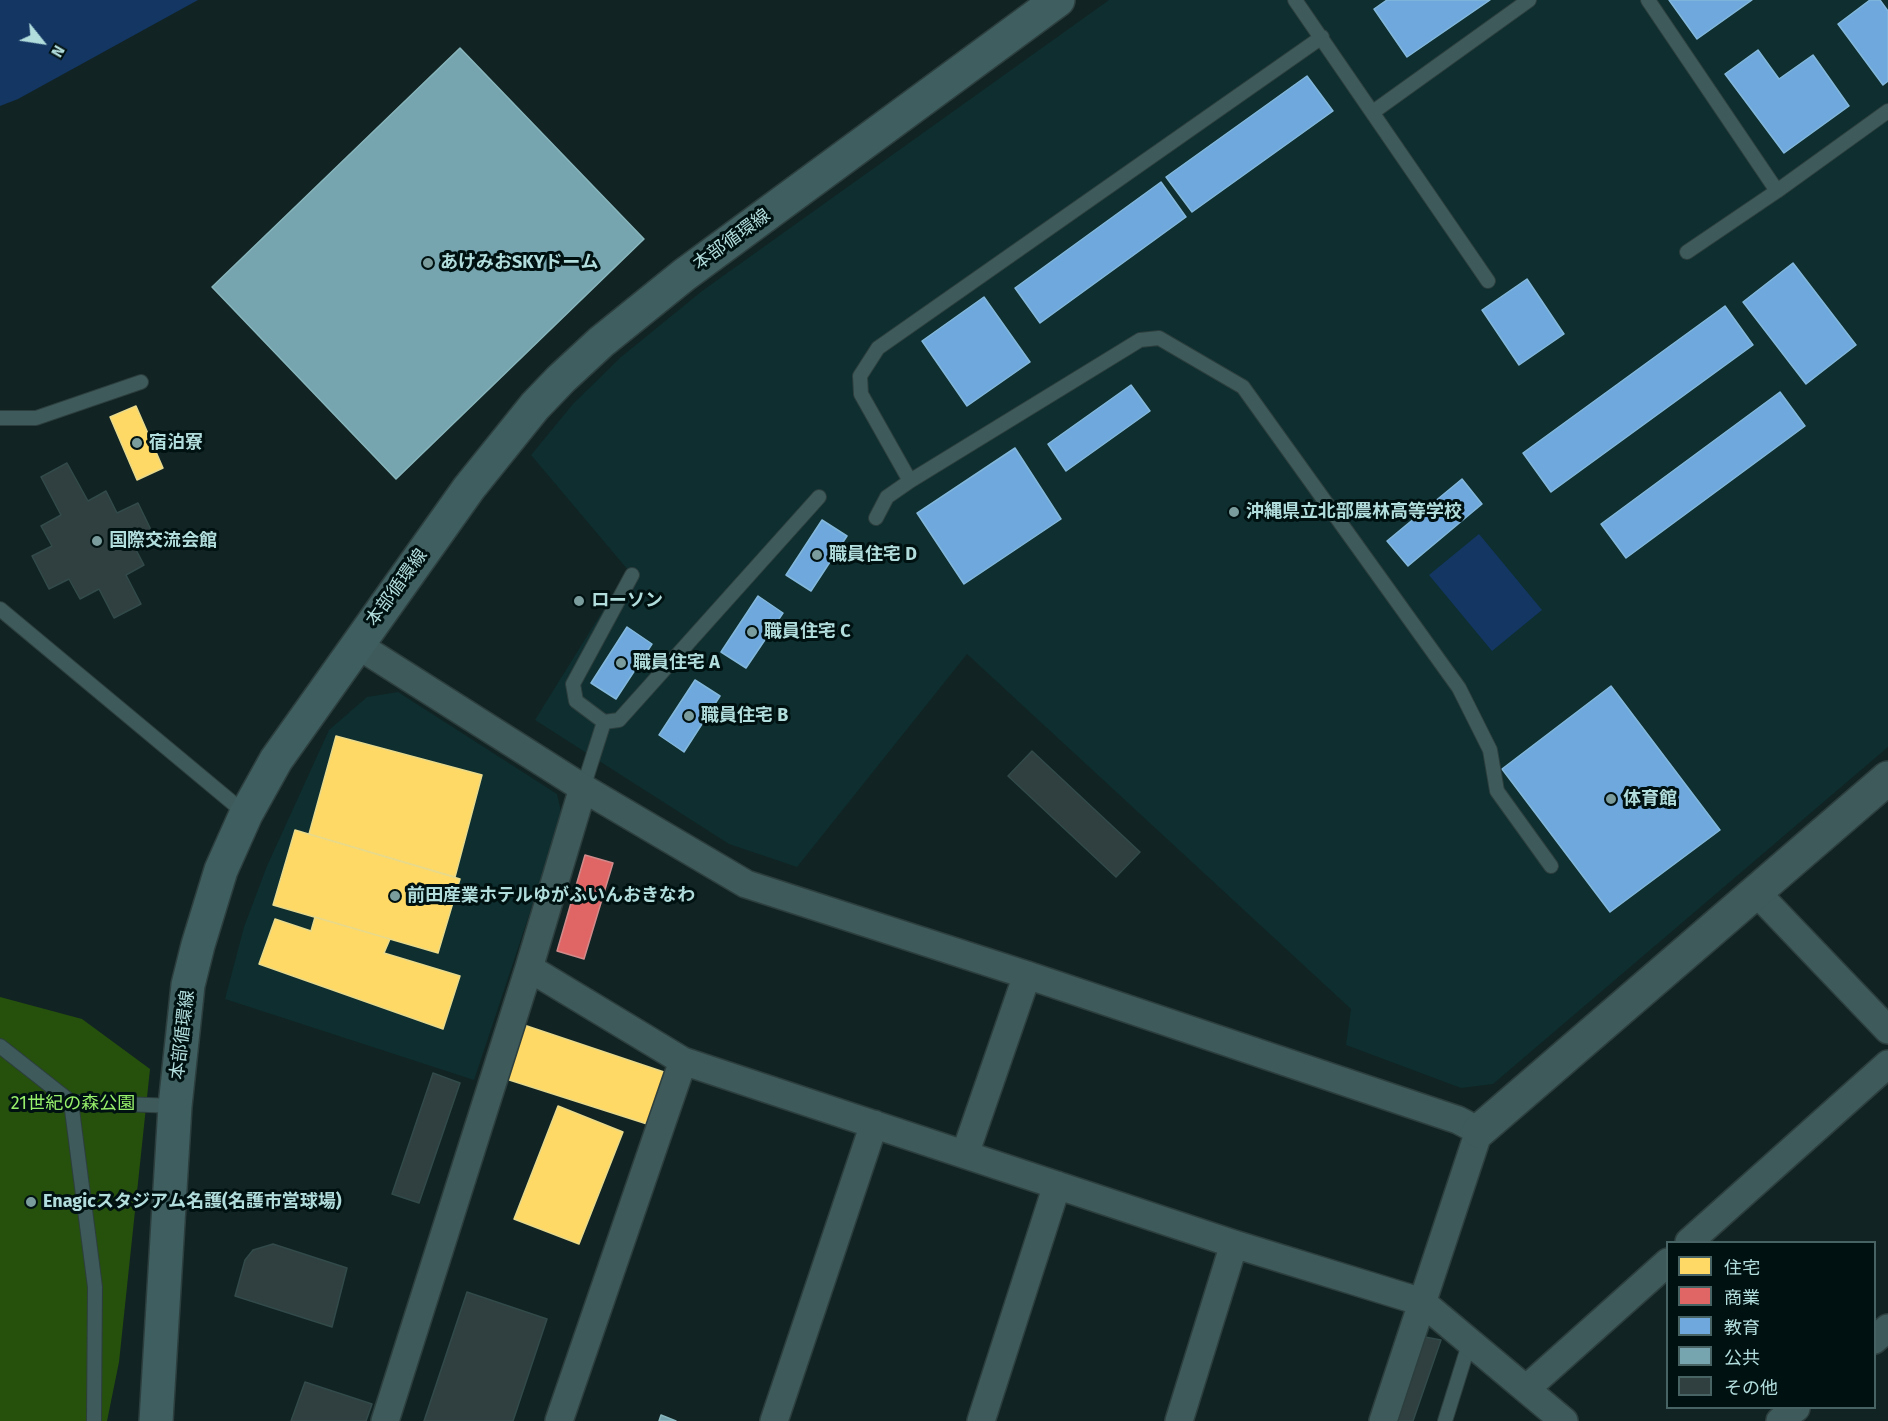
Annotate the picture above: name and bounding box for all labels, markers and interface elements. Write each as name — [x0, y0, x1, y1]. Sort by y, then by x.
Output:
north arrow — [12, 12, 72, 72]
text: N — [47, 42, 69, 61]
street label: 本部循環線 — [689, 205, 775, 275]
place label: あけみおSKYドーム — [440, 252, 598, 274]
marker: あけみおSKYドーム — [421, 256, 435, 270]
place label: 宿泊寮 — [149, 432, 203, 454]
marker: 宿泊寮 — [130, 436, 144, 450]
place label: 沖縄県立北部農林高等学校 — [1246, 501, 1462, 523]
marker: 沖縄県立北部農林高等学校 — [1227, 505, 1241, 519]
place label: 国際交流会館 — [109, 530, 217, 552]
marker: 国際交流会館 — [90, 534, 104, 548]
place label: 職員住宅 D — [829, 544, 917, 566]
street label: 本部循環線 — [362, 545, 432, 631]
marker: 職員住宅 D — [810, 548, 824, 562]
place label: ローソン — [591, 590, 663, 612]
marker: ローソン — [572, 594, 586, 608]
place label: 職員住宅 C — [764, 621, 851, 643]
marker: 職員住宅 C — [745, 625, 759, 639]
place label: 職員住宅 A — [633, 652, 720, 674]
marker: 職員住宅 A — [614, 656, 628, 670]
place label: 職員住宅 B — [701, 705, 788, 727]
marker: 職員住宅 B — [682, 709, 696, 723]
place label: 体育館 — [1623, 788, 1677, 810]
marker: 体育館 — [1604, 792, 1618, 806]
place label: 前田産業ホテルゆがふいんおきなわ — [407, 885, 695, 907]
marker: 前田産業ホテルゆがふいんおきなわ — [388, 889, 402, 903]
street label: 本部循環線 — [167, 989, 199, 1081]
park label: 21世紀の森公園 — [11, 1093, 135, 1115]
place label: Enagicスタジアム名護(名護市営球場) — [43, 1191, 342, 1213]
marker: Enagicスタジアム名護(名護市営球場) — [24, 1195, 38, 1209]
legend — [1666, 1241, 1876, 1409]
text: 住宅 — [1724, 1257, 1760, 1279]
text: 商業 — [1724, 1287, 1760, 1309]
text: 教育 — [1724, 1317, 1760, 1339]
text: 公共 — [1724, 1347, 1760, 1369]
text: その他 — [1724, 1377, 1778, 1399]

